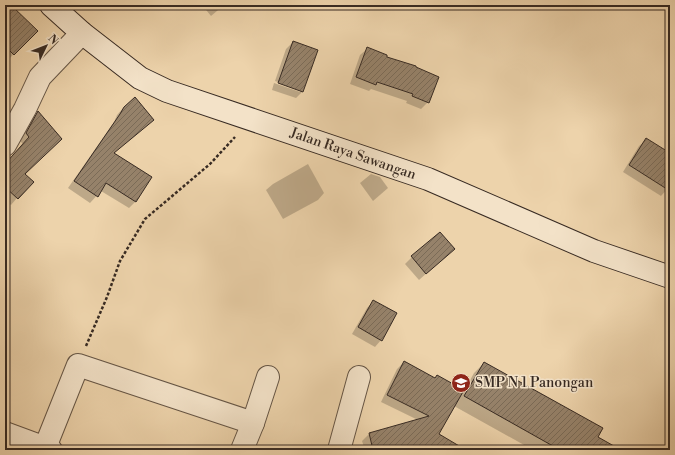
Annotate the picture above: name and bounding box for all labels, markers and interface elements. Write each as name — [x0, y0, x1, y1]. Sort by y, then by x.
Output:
north arrow — [26, 26, 66, 66]
text: N — [44, 32, 61, 48]
street label: Jalan Raya Sawangan — [287, 124, 419, 184]
school or university icon: SMP N 1 Panongan — [450, 372, 472, 394]
place label: SMP N 1 Panongan — [475, 374, 594, 392]

